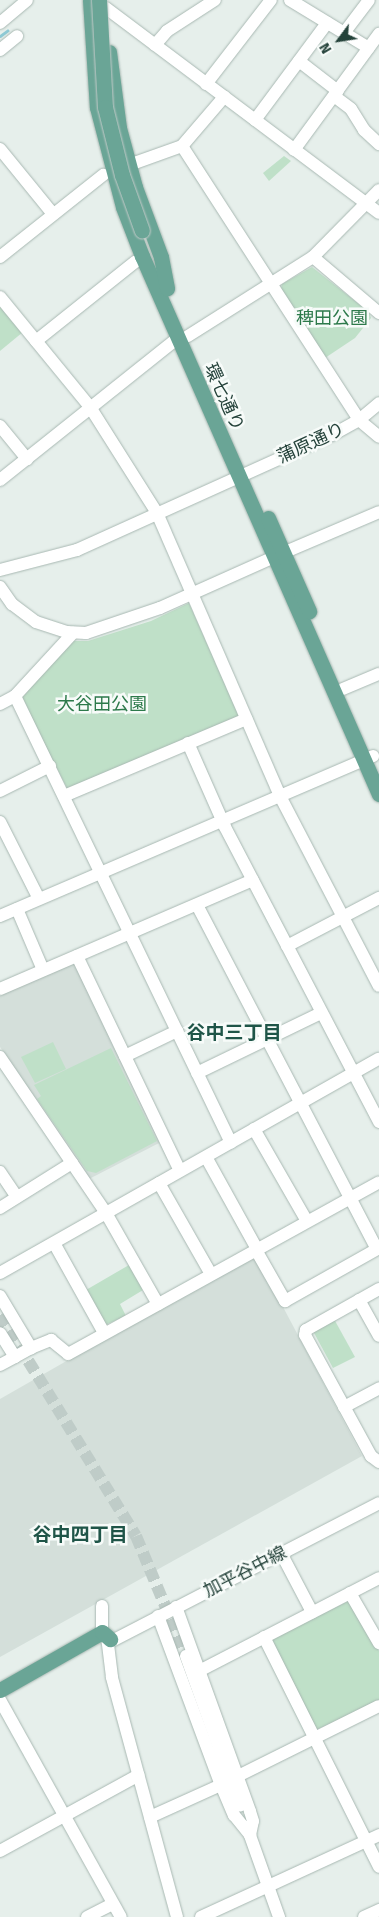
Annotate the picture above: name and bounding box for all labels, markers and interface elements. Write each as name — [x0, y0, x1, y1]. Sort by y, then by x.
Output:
north arrow — [314, 15, 364, 65]
text: N — [316, 40, 335, 56]
park label: 稗田公園 — [296, 307, 368, 329]
street label: 環七通り — [199, 360, 249, 434]
street label: 蒲原通り — [274, 418, 348, 468]
park label: 大谷田公園 — [57, 693, 147, 715]
district label: 谷中三丁目 — [187, 1022, 281, 1044]
district label: 谷中四丁目 — [33, 1524, 127, 1546]
street label: 加平谷中線 — [200, 1542, 290, 1602]

